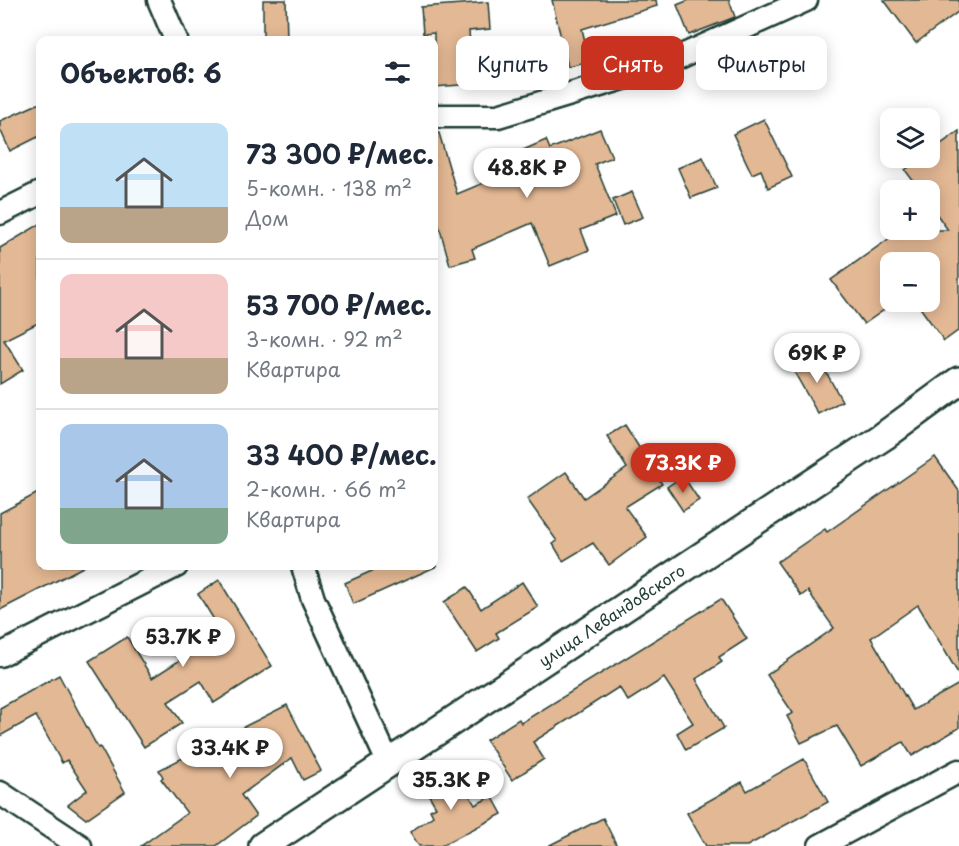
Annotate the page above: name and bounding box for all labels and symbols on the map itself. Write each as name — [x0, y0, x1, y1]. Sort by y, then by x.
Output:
pin: 48.8K ₽ — [472, 148, 582, 199]
pin: 69K ₽ — [775, 333, 859, 384]
pin: 73.3K ₽ — [628, 443, 738, 494]
street label: улица Левандовского — [533, 558, 689, 672]
pin: 53.7K ₽ — [128, 617, 238, 668]
pin: 33.4K ₽ — [175, 728, 285, 779]
pin: 35.3K ₽ — [396, 760, 506, 811]

